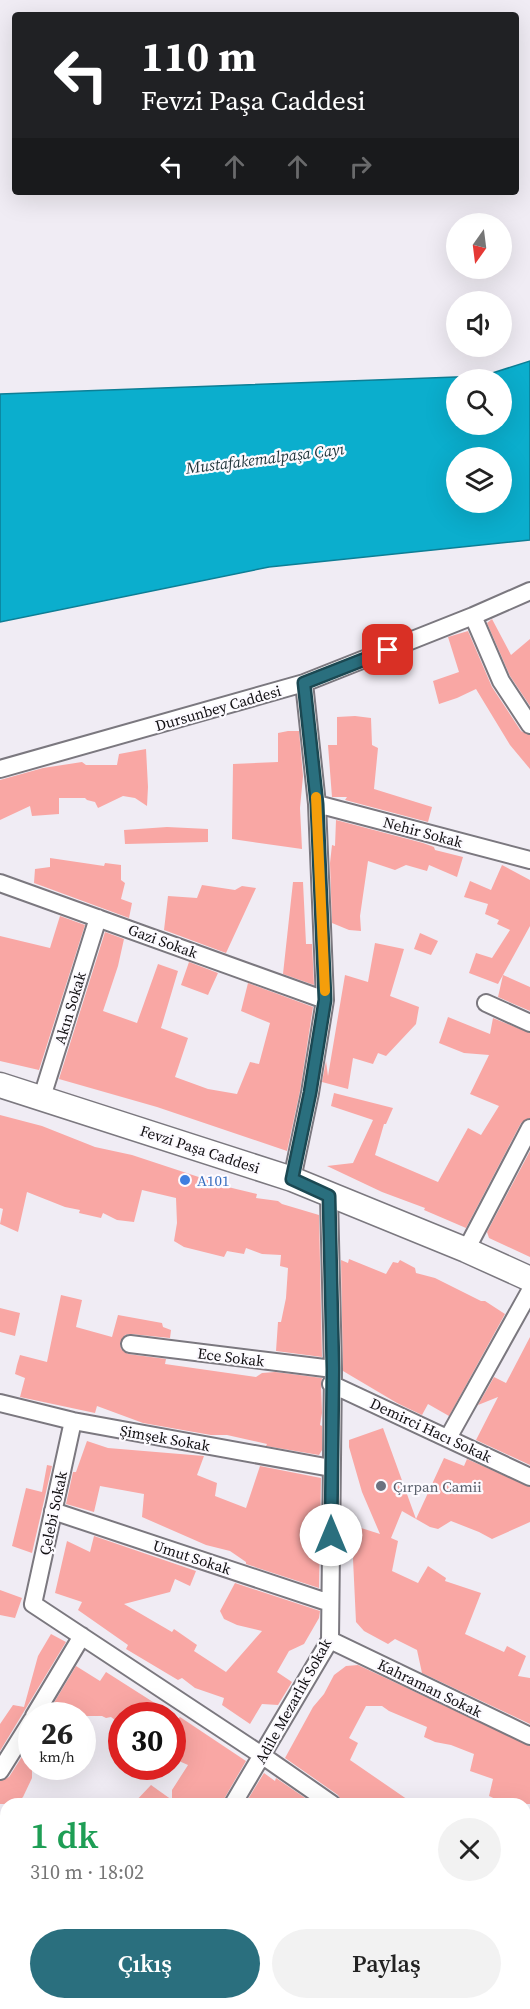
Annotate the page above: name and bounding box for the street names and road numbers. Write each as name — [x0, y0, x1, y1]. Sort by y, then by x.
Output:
street label: Dursunbey Caddesi — [153, 680, 283, 736]
street label: Nehir Sokak — [381, 811, 466, 853]
street label: Gazi Sokak — [125, 919, 201, 964]
street label: Akın Sokak — [49, 968, 91, 1047]
street label: Fevzi Paşa Caddesi — [137, 1120, 263, 1178]
street label: Ece Sokak — [196, 1342, 266, 1372]
street label: Demirci Hacı Sokak — [367, 1393, 496, 1468]
street label: Şimşek Sokak — [118, 1420, 213, 1456]
street label: Çelebi Sokak — [34, 1468, 72, 1557]
street label: Umut Sokak — [150, 1535, 234, 1580]
street label: Adile Mezarlık Sokak — [250, 1634, 337, 1767]
street label: Kahraman Sokak — [374, 1654, 486, 1723]

